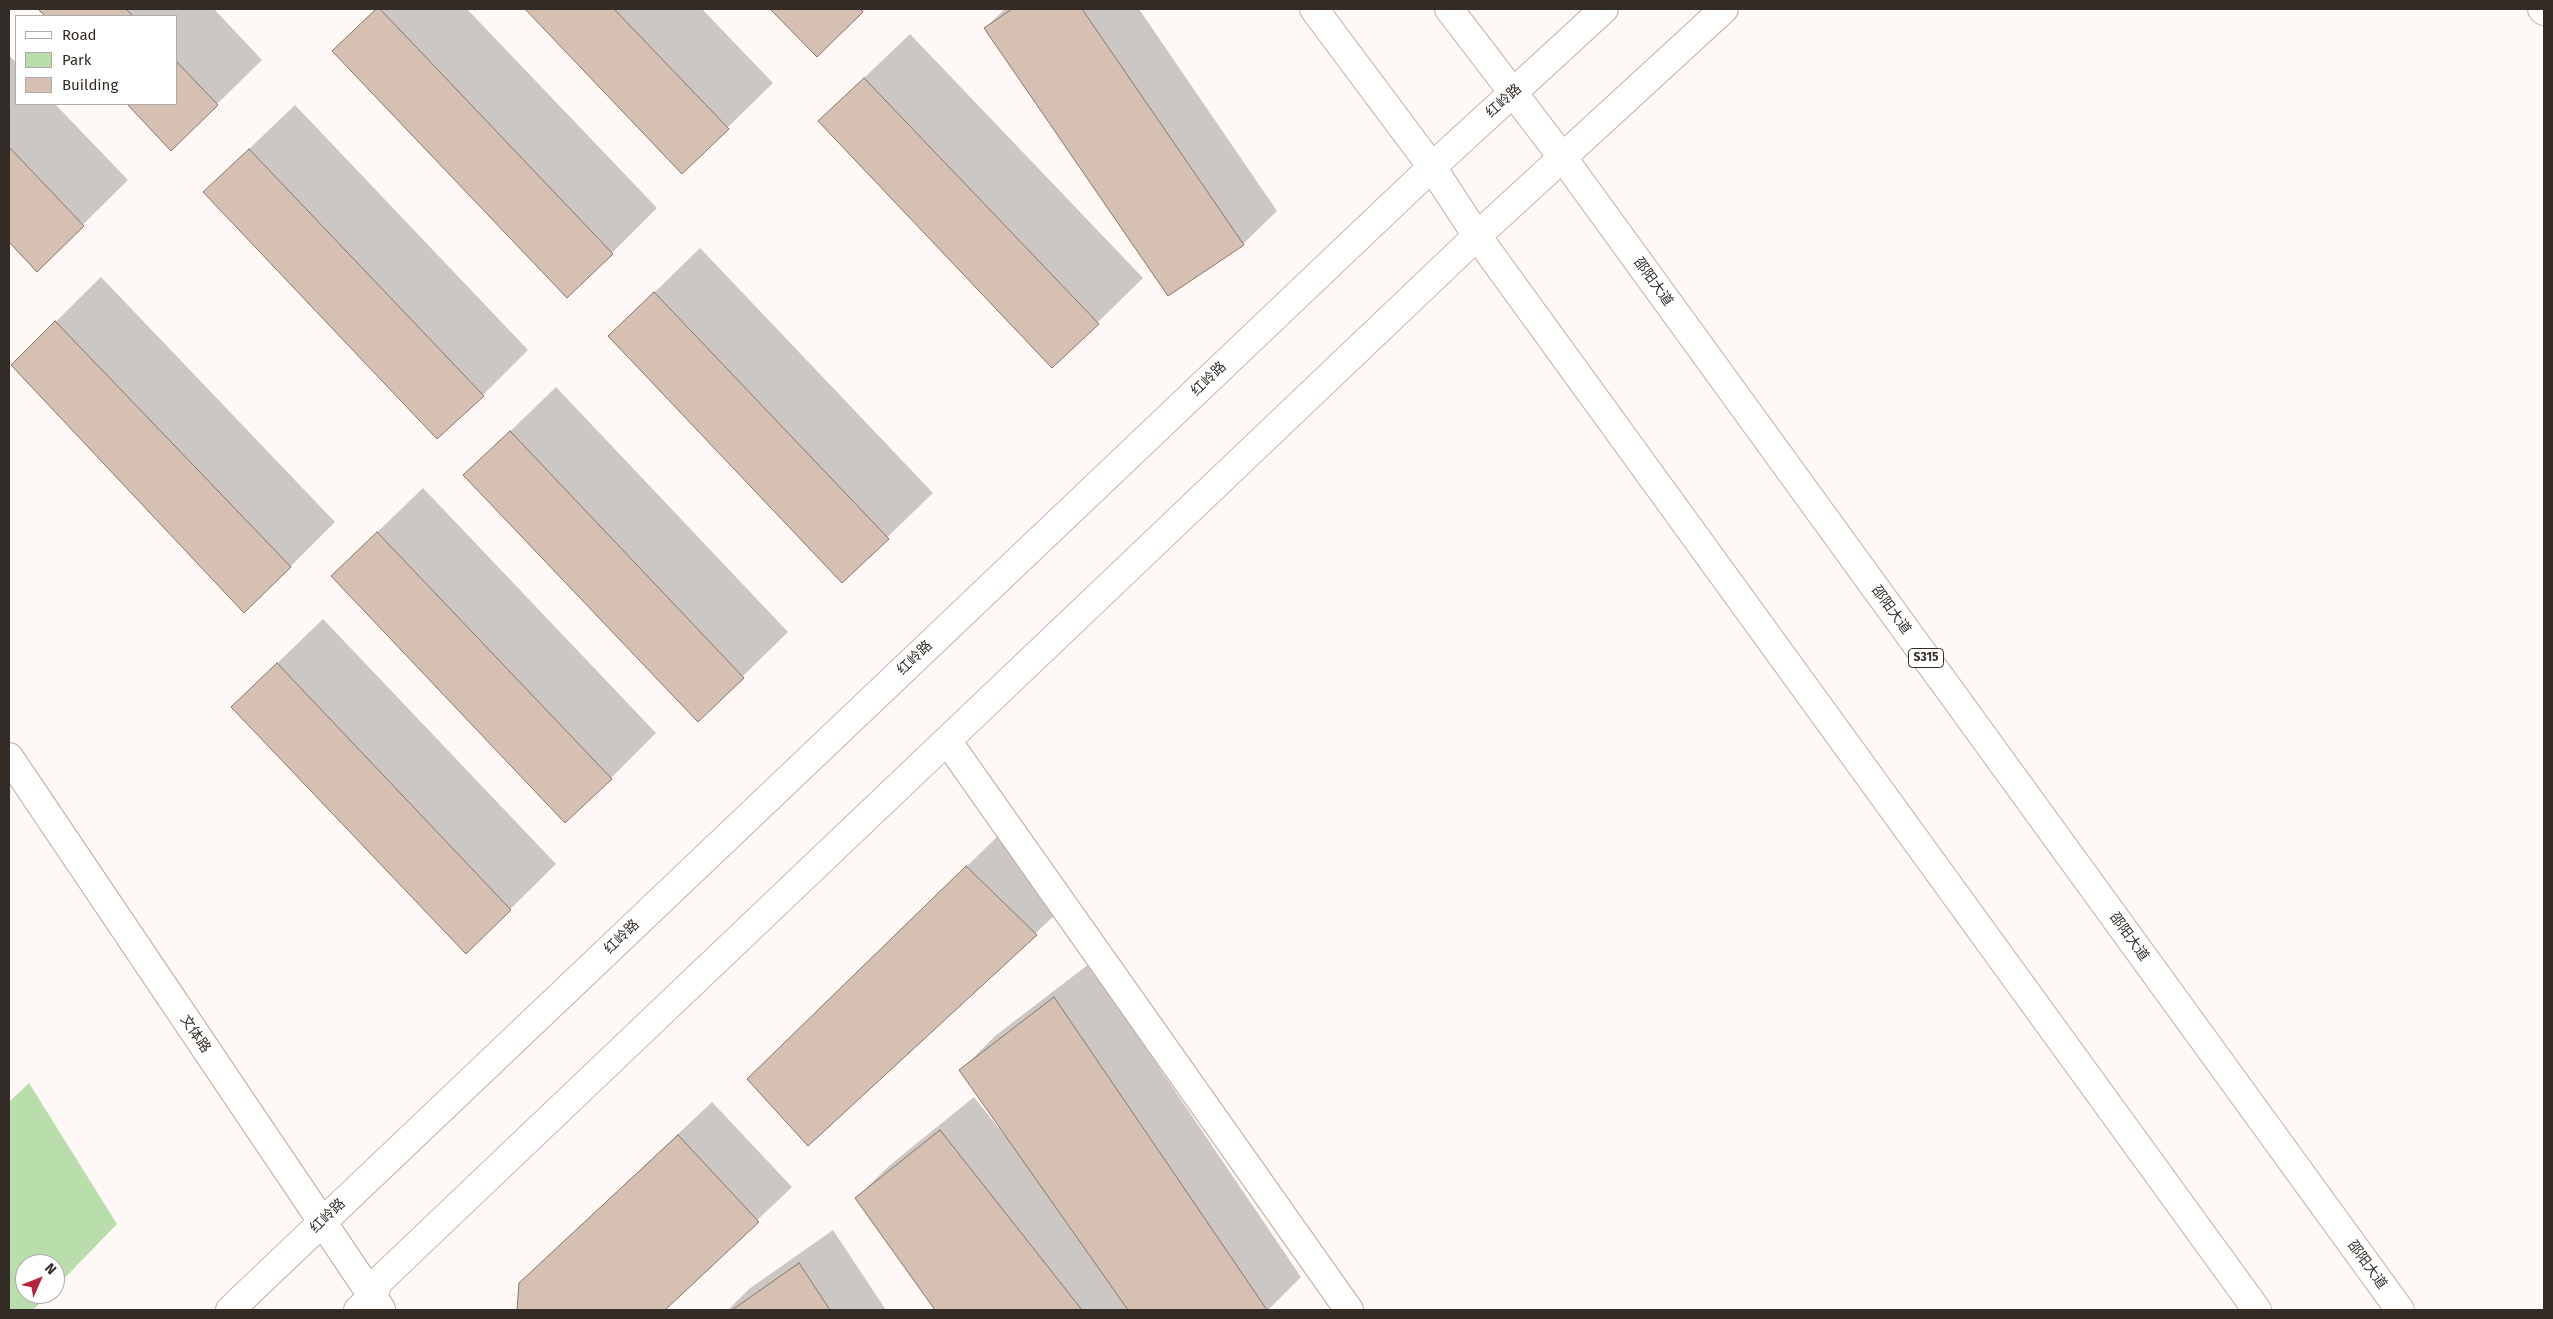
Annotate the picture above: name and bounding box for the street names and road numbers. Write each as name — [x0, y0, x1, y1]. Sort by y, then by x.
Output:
street label: 红岭路 — [1483, 81, 1525, 121]
street label: 邵阳大道 — [1630, 254, 1676, 310]
street label: 红岭路 — [1188, 358, 1230, 400]
street label: 邵阳大道 — [1868, 582, 1914, 638]
street label: 红岭路 — [894, 637, 936, 679]
road number: S315 — [1908, 648, 1944, 668]
street label: 邵阳大道 — [2106, 909, 2152, 965]
street label: 红岭路 — [601, 916, 643, 958]
street label: 文体路 — [176, 1012, 214, 1056]
street label: 红岭路 — [307, 1195, 349, 1237]
street label: 邵阳大道 — [2344, 1237, 2390, 1293]

